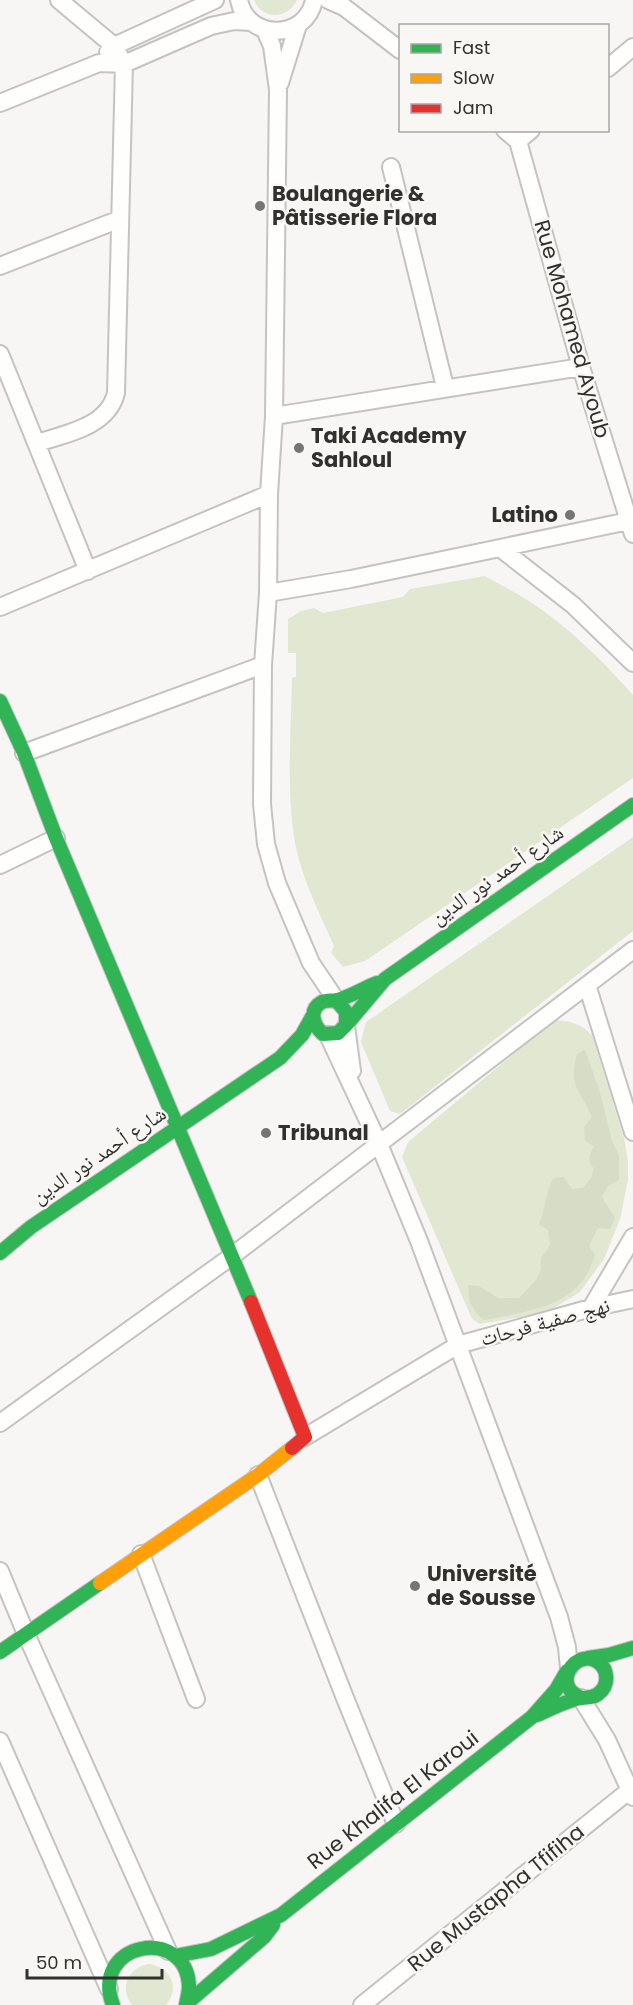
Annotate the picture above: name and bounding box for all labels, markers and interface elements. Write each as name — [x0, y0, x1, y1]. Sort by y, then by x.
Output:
legend — [399, 24, 609, 132]
text: Fast — [453, 35, 490, 60]
text: Slow — [453, 65, 495, 90]
text: Jam — [453, 95, 493, 120]
place label: Boulangerie & Pâtisserie Flora — [272, 179, 437, 232]
marker: Boulangerie & Pâtisserie Flora — [253, 199, 267, 213]
street label: Rue Mohamed Ayoub — [527, 216, 617, 441]
place label: Taki Academy Sahloul — [311, 421, 467, 474]
marker: Taki Academy Sahloul — [292, 441, 306, 455]
place label: Latino — [491, 500, 558, 529]
marker: Latino — [563, 508, 577, 522]
street label: شارع أحمد نور الدين — [424, 818, 569, 931]
street label: شارع أحمد نور الدين — [26, 1099, 172, 1210]
place label: Tribunal — [278, 1118, 369, 1147]
marker: Tribunal — [259, 1126, 273, 1140]
street label: نهج صفية فرحات — [477, 1290, 613, 1353]
place label: Université de Sousse — [427, 1559, 537, 1612]
marker: Université de Sousse — [408, 1579, 422, 1593]
street label: Rue Khalifa El Karoui — [301, 1723, 484, 1876]
street label: Rue Mustapha Tfifiha — [401, 1817, 590, 1978]
scale bar — [27, 1942, 162, 1980]
text: 50 m — [36, 1950, 82, 1975]

